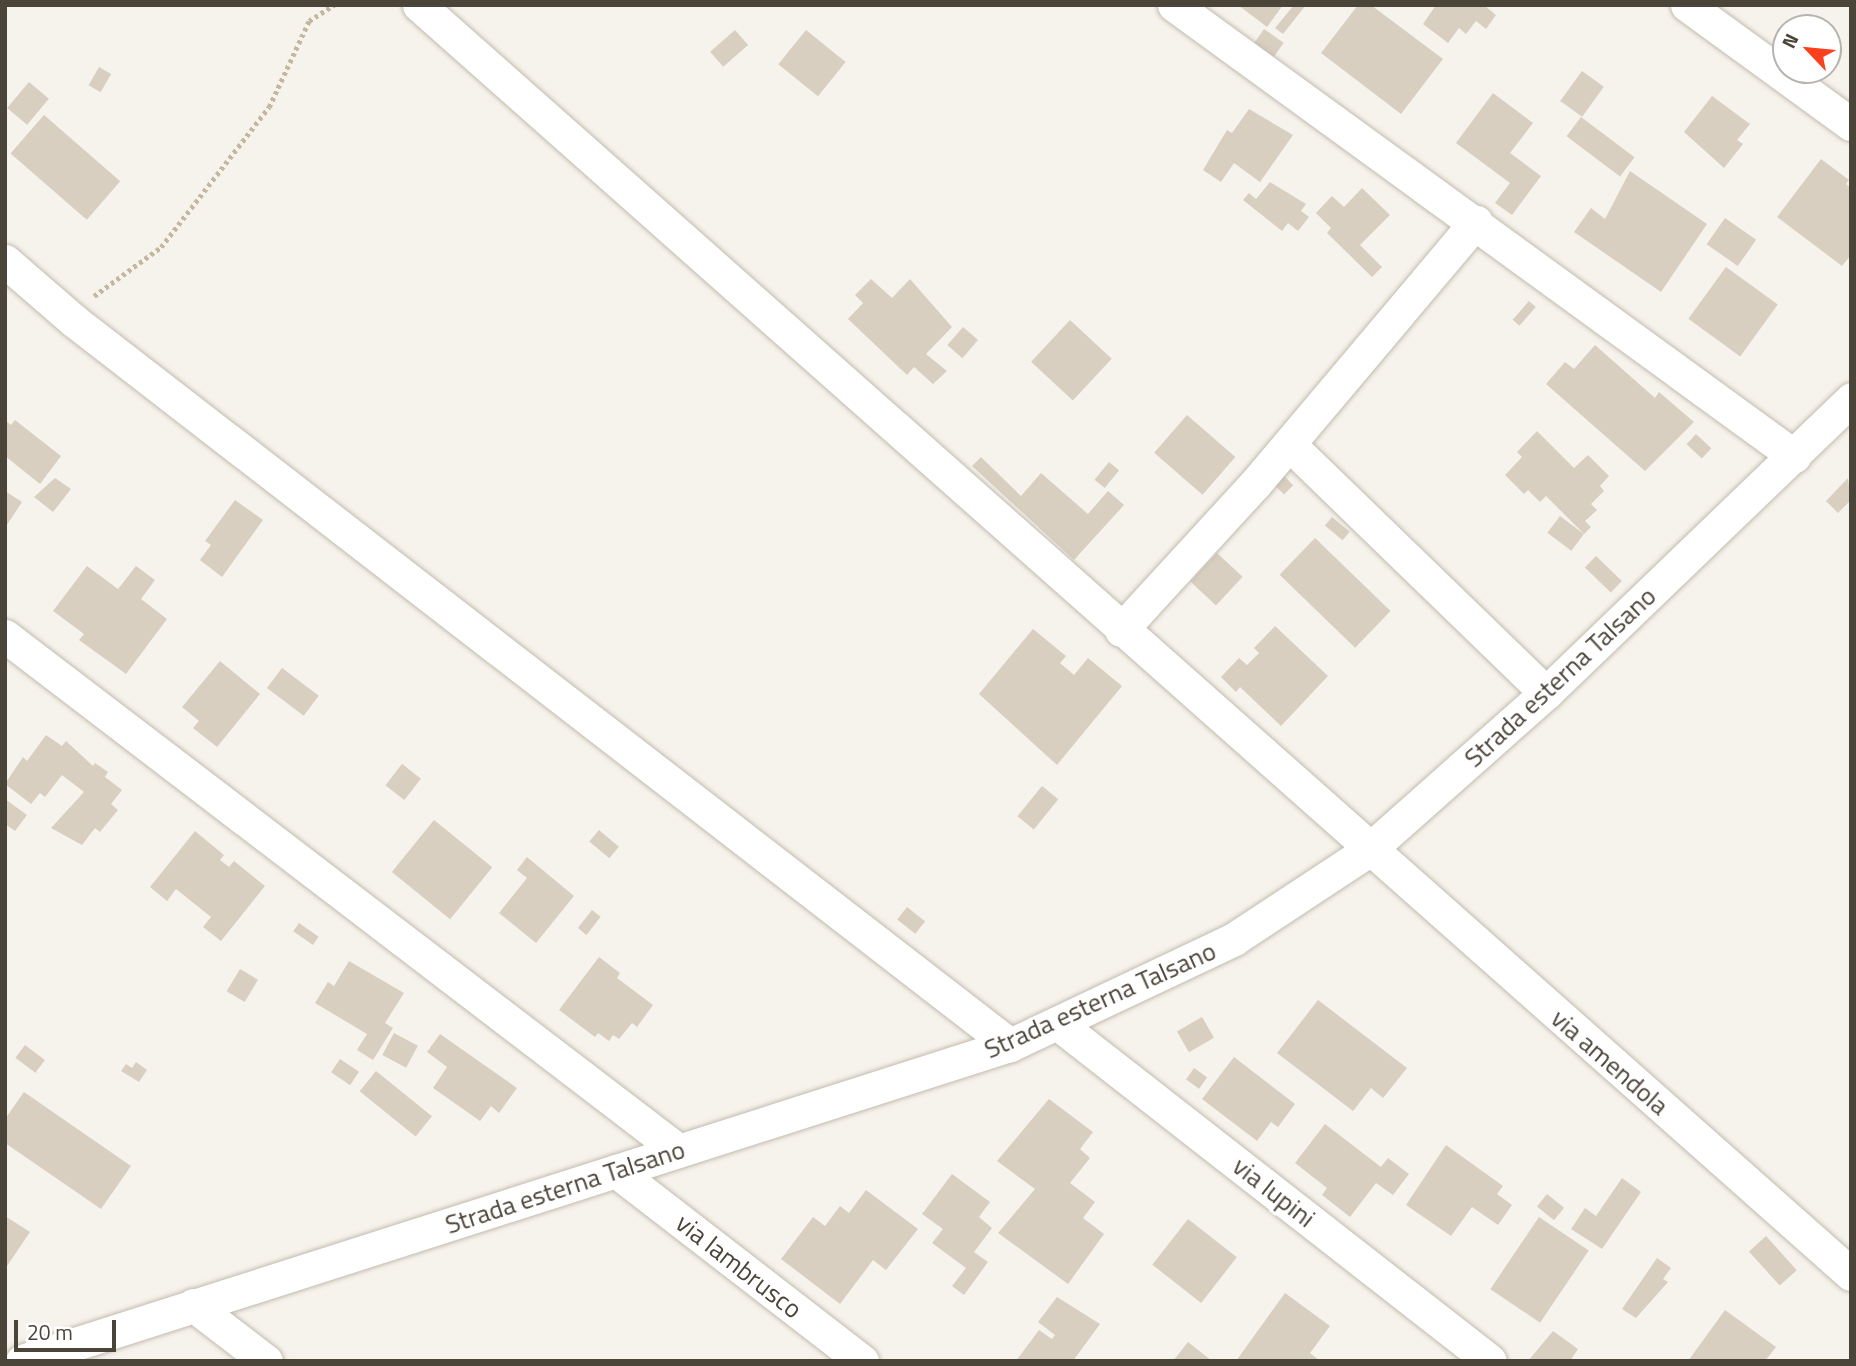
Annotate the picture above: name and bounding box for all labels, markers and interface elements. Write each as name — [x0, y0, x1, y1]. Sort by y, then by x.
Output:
north arrow — [1772, 14, 1842, 84]
text: N — [1774, 28, 1805, 53]
street label: Strada esterna Talsano — [1458, 580, 1662, 774]
street label: Strada esterna Talsano — [980, 935, 1220, 1065]
street label: via amendola — [1545, 1003, 1675, 1121]
street label: Strada esterna Talsano — [441, 1134, 689, 1240]
street label: via lupini — [1227, 1150, 1321, 1234]
street label: via lambrusco — [670, 1207, 808, 1325]
scale bar — [18, 1306, 119, 1350]
text: 20 m — [27, 1316, 73, 1348]

